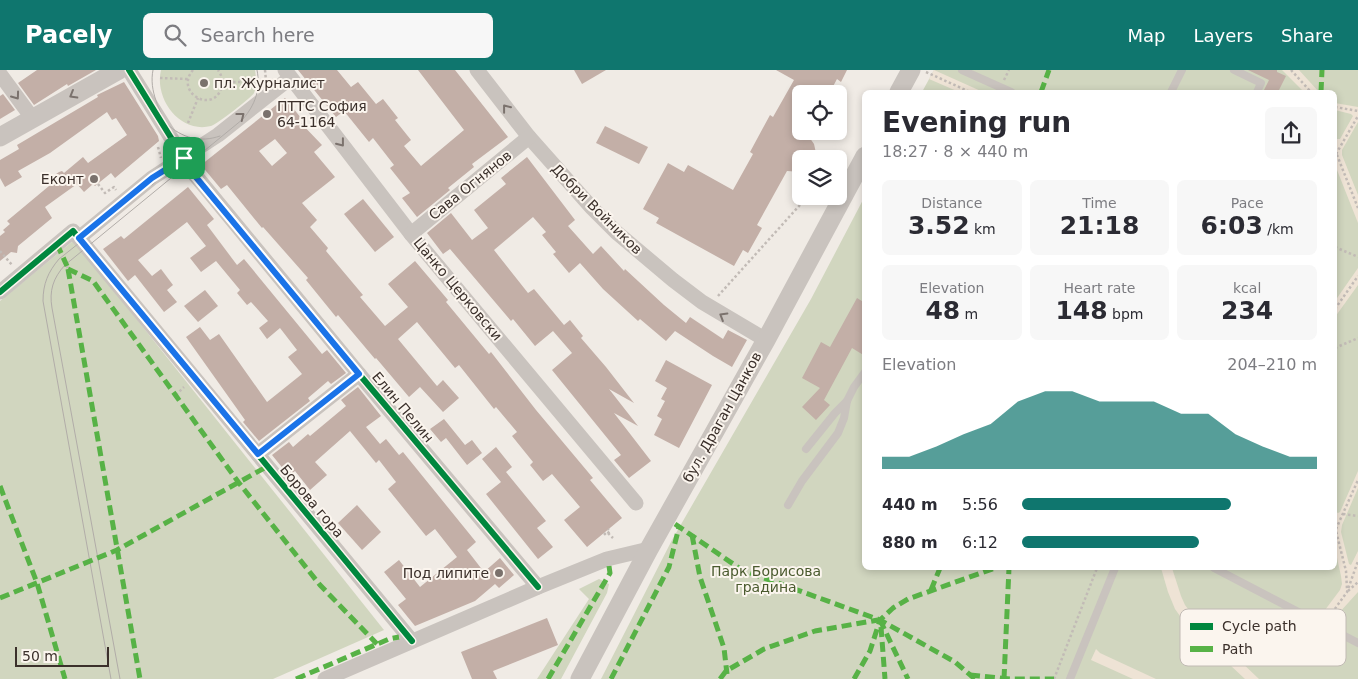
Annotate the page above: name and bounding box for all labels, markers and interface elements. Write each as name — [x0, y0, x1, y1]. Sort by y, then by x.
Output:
search box — [143, 13, 493, 58]
text: Pacely — [25, 21, 113, 49]
icon: search — [161, 21, 189, 49]
text: Search here — [201, 24, 315, 46]
text: Map — [1127, 25, 1165, 46]
text: Layers — [1193, 25, 1253, 46]
text: Share — [1281, 25, 1333, 46]
place label: пл. Журналист — [214, 75, 325, 91]
marker: пл. Журналист — [198, 77, 210, 89]
map controls — [792, 85, 847, 205]
button: locate — [792, 85, 847, 140]
one-way arrow — [70, 89, 79, 99]
one-way arrow — [10, 91, 19, 100]
place label: ПТТС София 64-1164 — [277, 98, 367, 130]
one-way arrow — [503, 104, 512, 114]
text: Evening run — [882, 106, 1071, 139]
button: share — [1265, 107, 1317, 159]
marker: ПТТС София 64-1164 — [261, 108, 273, 120]
one-way arrow — [236, 112, 245, 121]
pin — [163, 137, 205, 179]
one-way arrow — [335, 137, 343, 146]
text: 18:27 · 8 × 440 m — [882, 142, 1028, 161]
icon: arrive — [170, 144, 198, 172]
street label: Сава Огнянов — [426, 147, 514, 223]
button: layers — [792, 150, 847, 205]
street label: Добри Войников — [548, 160, 646, 258]
place label: Еконт — [41, 171, 84, 187]
marker: Еконт — [88, 173, 100, 185]
text: Distance — [921, 195, 982, 211]
text: Time — [1082, 195, 1117, 211]
text: Pace — [1231, 195, 1264, 211]
text: 3.52 — [908, 211, 970, 240]
text: 21:18 — [1060, 211, 1139, 240]
text: 6:03 — [1201, 211, 1263, 240]
text: km — [970, 221, 996, 237]
text: /km — [1263, 221, 1294, 237]
street label: Цанко Церковски — [410, 234, 506, 344]
text: Elevation — [919, 280, 984, 296]
text: Heart rate — [1064, 280, 1135, 296]
text: kcal — [1233, 280, 1261, 296]
text: 48 — [925, 296, 960, 325]
text: 148 — [1055, 296, 1108, 325]
text: 234 — [1221, 296, 1273, 325]
text: m — [960, 306, 978, 322]
text: bpm — [1108, 306, 1144, 322]
one-way arrow — [720, 312, 729, 322]
street label: бул. Драган Цанков — [679, 349, 765, 485]
text: Elevation — [882, 355, 956, 374]
text: 204–210 m — [1227, 355, 1317, 374]
street label: Елин Пелин — [369, 369, 437, 445]
street label: Борова гора — [277, 461, 347, 541]
text: 440 m — [882, 495, 938, 514]
text: 5:56 — [962, 495, 998, 514]
text: 880 m — [882, 533, 938, 552]
text: 6:12 — [962, 533, 998, 552]
park label: Парк Борисова градина — [711, 563, 821, 595]
place label: Под липите — [403, 565, 489, 581]
marker: Под липите — [493, 567, 505, 579]
legend — [1180, 609, 1346, 666]
text: Cycle path — [1222, 618, 1297, 634]
text: Path — [1222, 641, 1253, 657]
scale bar — [15, 644, 109, 667]
text: 50 m — [22, 648, 58, 664]

